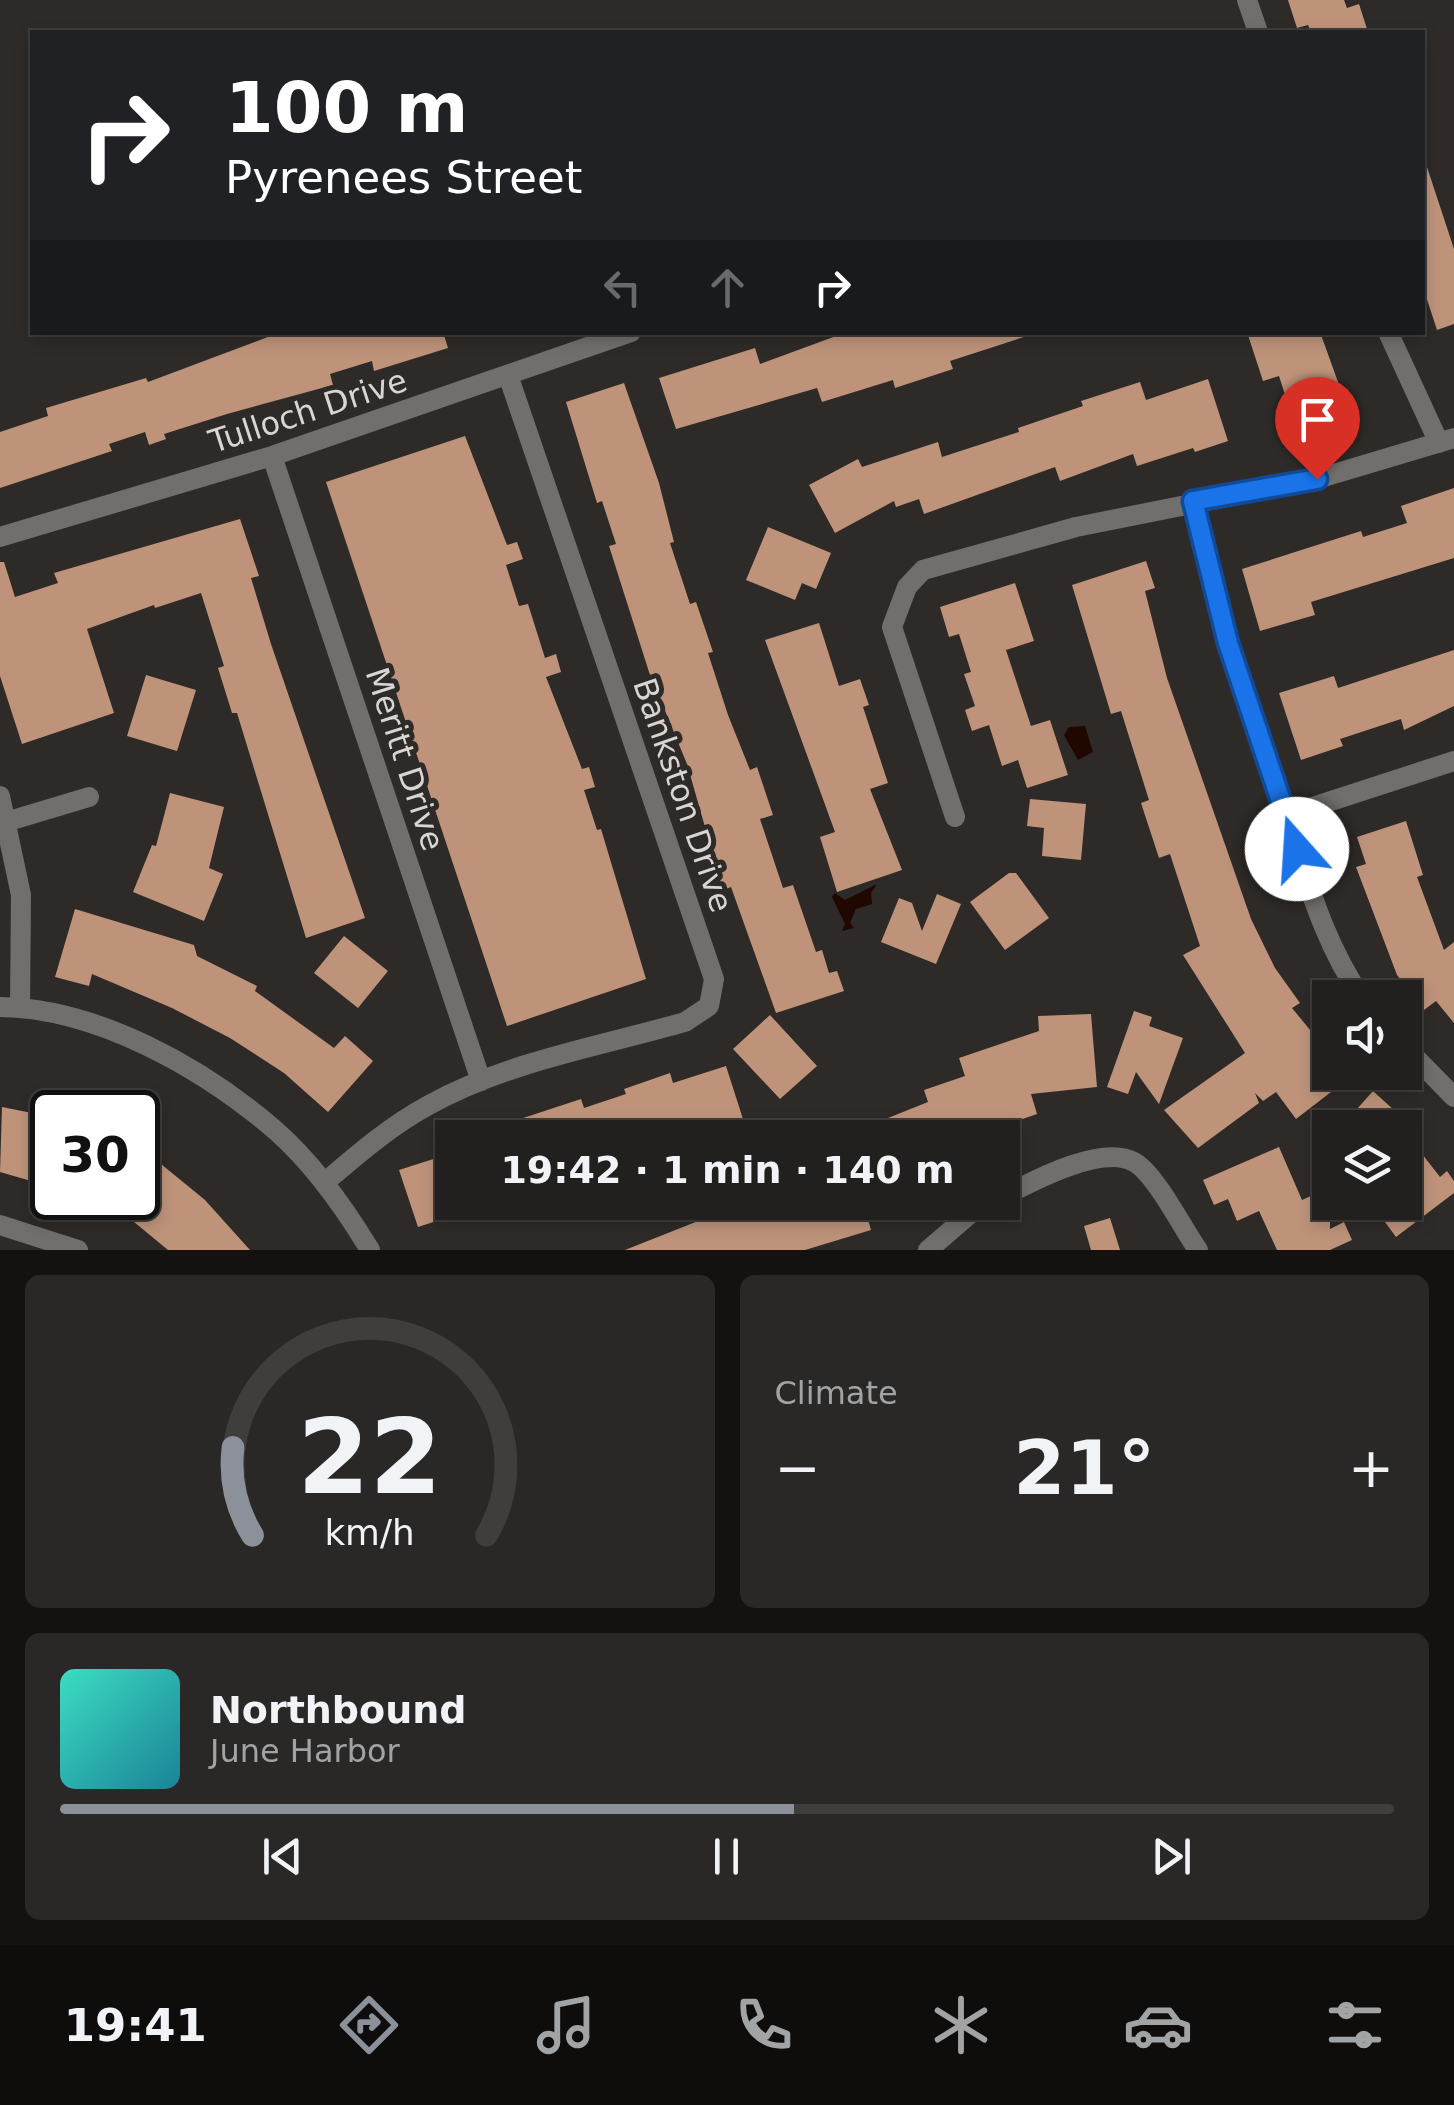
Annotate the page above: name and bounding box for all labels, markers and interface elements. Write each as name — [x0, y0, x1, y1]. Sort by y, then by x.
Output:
text: 100 m — [225, 67, 468, 149]
icon: right — [60, 70, 190, 200]
text: Pyrenees Street — [225, 151, 582, 204]
icon: left — [595, 260, 650, 315]
icon: ahead — [700, 260, 755, 315]
icon: right — [805, 260, 860, 315]
street label: Tulloch Drive — [203, 361, 412, 461]
pin — [1275, 377, 1360, 480]
icon: arrive — [1290, 392, 1345, 447]
street label: Meritt Drive — [358, 663, 452, 855]
street label: Bankston Drive — [625, 673, 741, 917]
position arrow — [1245, 797, 1349, 901]
map controls — [1312, 980, 1422, 1220]
button: sound — [1312, 980, 1422, 1090]
speed limit sign: 30 — [30, 1090, 160, 1220]
button: layers — [1312, 1110, 1422, 1220]
text: 19:42 · 1 min · 140 m — [500, 1148, 955, 1192]
text: Climate — [775, 1374, 898, 1412]
text: 22 — [297, 1396, 442, 1518]
text: 21° — [1013, 1424, 1155, 1512]
text: − — [775, 1436, 821, 1500]
text: + — [1348, 1436, 1394, 1500]
text: km/h — [325, 1512, 415, 1553]
text: Northbound — [210, 1688, 466, 1732]
text: June Harbor — [210, 1732, 400, 1770]
icon: previous — [255, 1829, 310, 1884]
icon: pause — [699, 1829, 754, 1884]
icon: next — [1144, 1829, 1199, 1884]
icon: directions — [334, 1990, 404, 2060]
icon: music — [531, 1990, 601, 2060]
icon: phone — [729, 1990, 799, 2060]
icon: climate — [926, 1990, 996, 2060]
icon: car — [1123, 1990, 1193, 2060]
icon: filters — [1320, 1990, 1390, 2060]
text: 19:41 — [64, 1999, 207, 2052]

